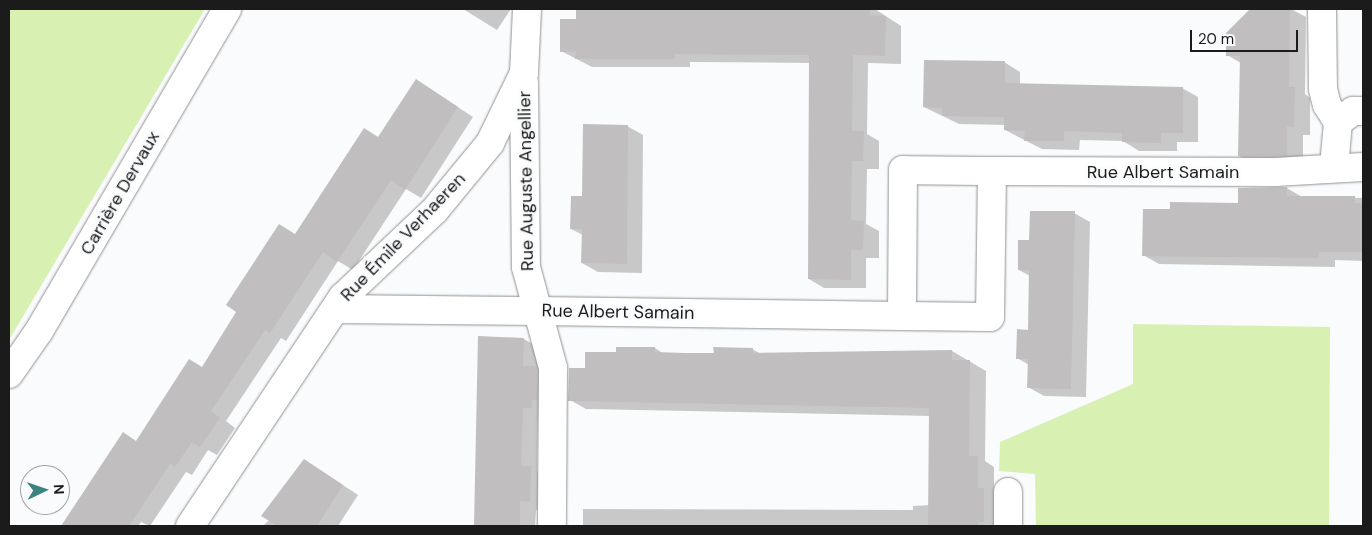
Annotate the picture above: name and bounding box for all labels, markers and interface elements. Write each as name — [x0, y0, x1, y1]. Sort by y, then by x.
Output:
scale bar — [1192, 20, 1300, 52]
text: 20 m — [1198, 29, 1234, 49]
street label: Rue Auguste Angellier — [514, 91, 538, 271]
street label: Carrière Dervaux — [76, 127, 164, 259]
street label: Rue Albert Samain — [1087, 161, 1239, 183]
street label: Rue Émile Verhaeren — [336, 168, 470, 306]
street label: Rue Albert Samain — [541, 300, 695, 324]
north arrow — [20, 465, 70, 515]
text: N — [50, 484, 68, 495]

